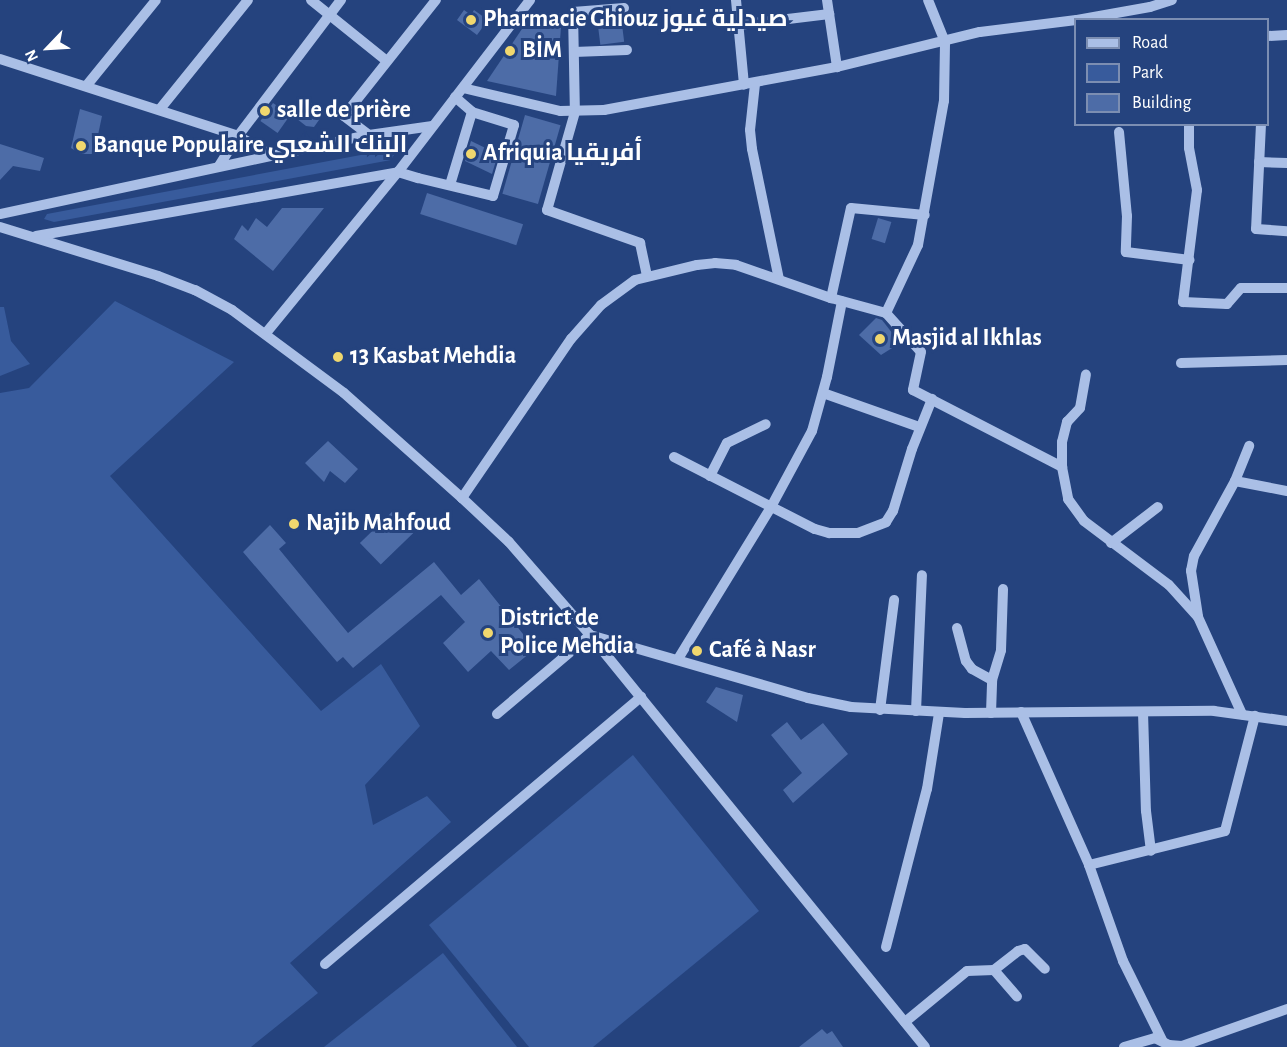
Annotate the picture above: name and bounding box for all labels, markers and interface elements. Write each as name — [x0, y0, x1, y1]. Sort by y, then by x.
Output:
place label: Pharmacie Ghiouz صيدلية غيوز — [483, 6, 788, 34]
marker: Pharmacie Ghiouz صيدلية غيوز — [464, 13, 478, 27]
north arrow — [18, 18, 78, 78]
legend — [1074, 18, 1269, 126]
text: Road — [1132, 34, 1168, 52]
place label: BİM — [522, 37, 562, 65]
marker: BİM — [503, 44, 517, 58]
text: N — [22, 47, 41, 64]
text: Park — [1132, 64, 1163, 82]
text: Building — [1132, 94, 1191, 112]
place label: salle de prière — [277, 97, 411, 125]
marker: salle de prière — [258, 104, 272, 118]
place label: Banque Populaire البنك الشعبي — [93, 132, 407, 160]
marker: Banque Populaire البنك الشعبي — [74, 139, 88, 153]
place label: Afriquia أفريقيا — [483, 140, 642, 168]
marker: Afriquia أفريقيا — [464, 147, 478, 161]
place label: Masjid al Ikhlas — [892, 325, 1042, 353]
marker: Masjid al Ikhlas — [873, 332, 887, 346]
place label: 13 Kasbat Mehdia — [350, 343, 516, 371]
marker: 13 Kasbat Mehdia — [331, 350, 345, 364]
place label: Najib Mahfoud — [306, 510, 451, 538]
marker: Najib Mahfoud — [287, 517, 301, 531]
place label: District de Police Mehdia — [500, 605, 634, 661]
marker: District de Police Mehdia — [481, 626, 495, 640]
place label: Café à Nasr — [709, 637, 816, 665]
marker: Café à Nasr — [690, 644, 704, 658]

